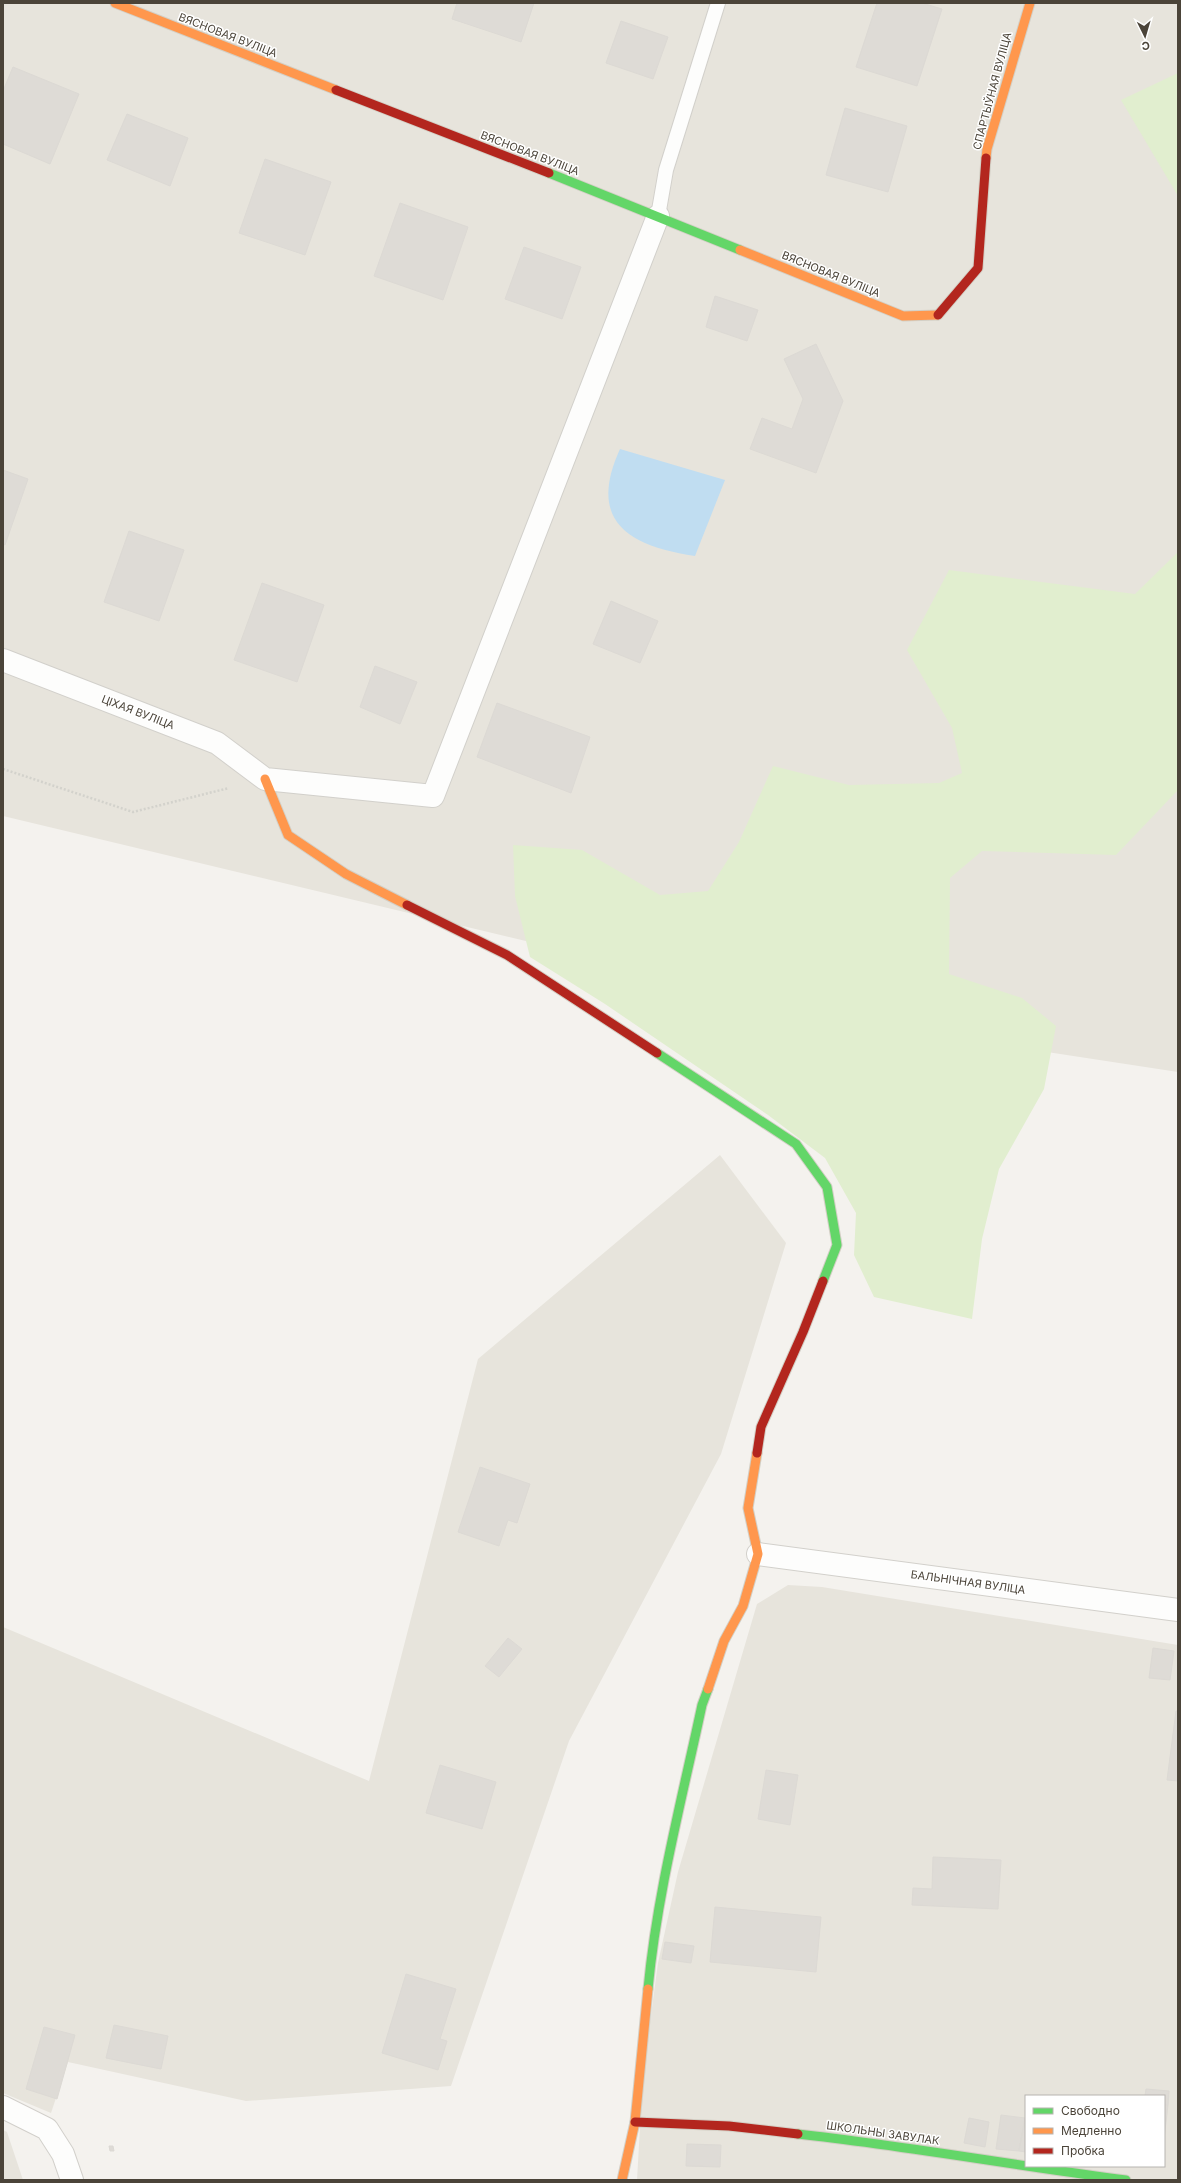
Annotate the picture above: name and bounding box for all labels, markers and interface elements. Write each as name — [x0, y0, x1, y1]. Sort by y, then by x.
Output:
street label: ВЯСНОВАЯ ВУЛІЦА — [177, 10, 280, 60]
north arrow — [1125, 16, 1165, 56]
street label: СПАРТЫЎНАЯ ВУЛІЦА — [970, 30, 1015, 151]
text: С — [1141, 39, 1151, 53]
street label: ВЯСНОВАЯ ВУЛІЦА — [479, 128, 582, 178]
street label: ВЯСНОВАЯ ВУЛІЦА — [780, 248, 883, 300]
street label: ЦІХАЯ ВУЛІЦА — [100, 692, 177, 732]
street label: БАЛЬНІЧНАЯ ВУЛІЦА — [910, 1567, 1027, 1597]
legend — [1025, 2095, 1165, 2167]
text: Свободно — [1061, 2103, 1120, 2118]
street label: ШКОЛЬНЫ ЗАВУЛАК — [826, 2118, 941, 2148]
text: Медленно — [1061, 2123, 1122, 2138]
text: Пробка — [1061, 2143, 1105, 2158]

